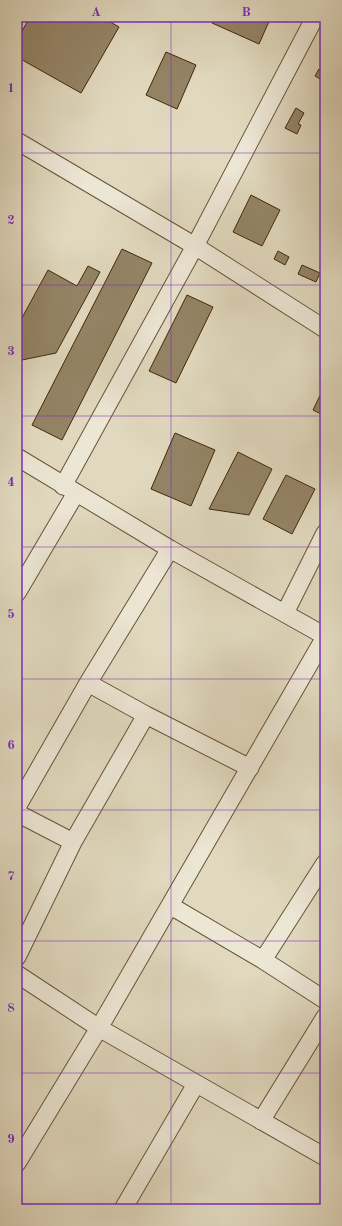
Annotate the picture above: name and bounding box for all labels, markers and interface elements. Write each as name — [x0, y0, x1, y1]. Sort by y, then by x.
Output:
text: A — [91, 6, 101, 19]
text: B — [241, 6, 251, 19]
text: 1 — [7, 82, 15, 95]
text: 2 — [7, 214, 15, 227]
text: 3 — [7, 345, 15, 358]
text: 4 — [7, 476, 15, 489]
text: 5 — [7, 608, 15, 621]
text: 6 — [7, 739, 15, 752]
text: 7 — [7, 870, 15, 883]
text: 8 — [7, 1002, 15, 1015]
text: 9 — [7, 1133, 15, 1146]

